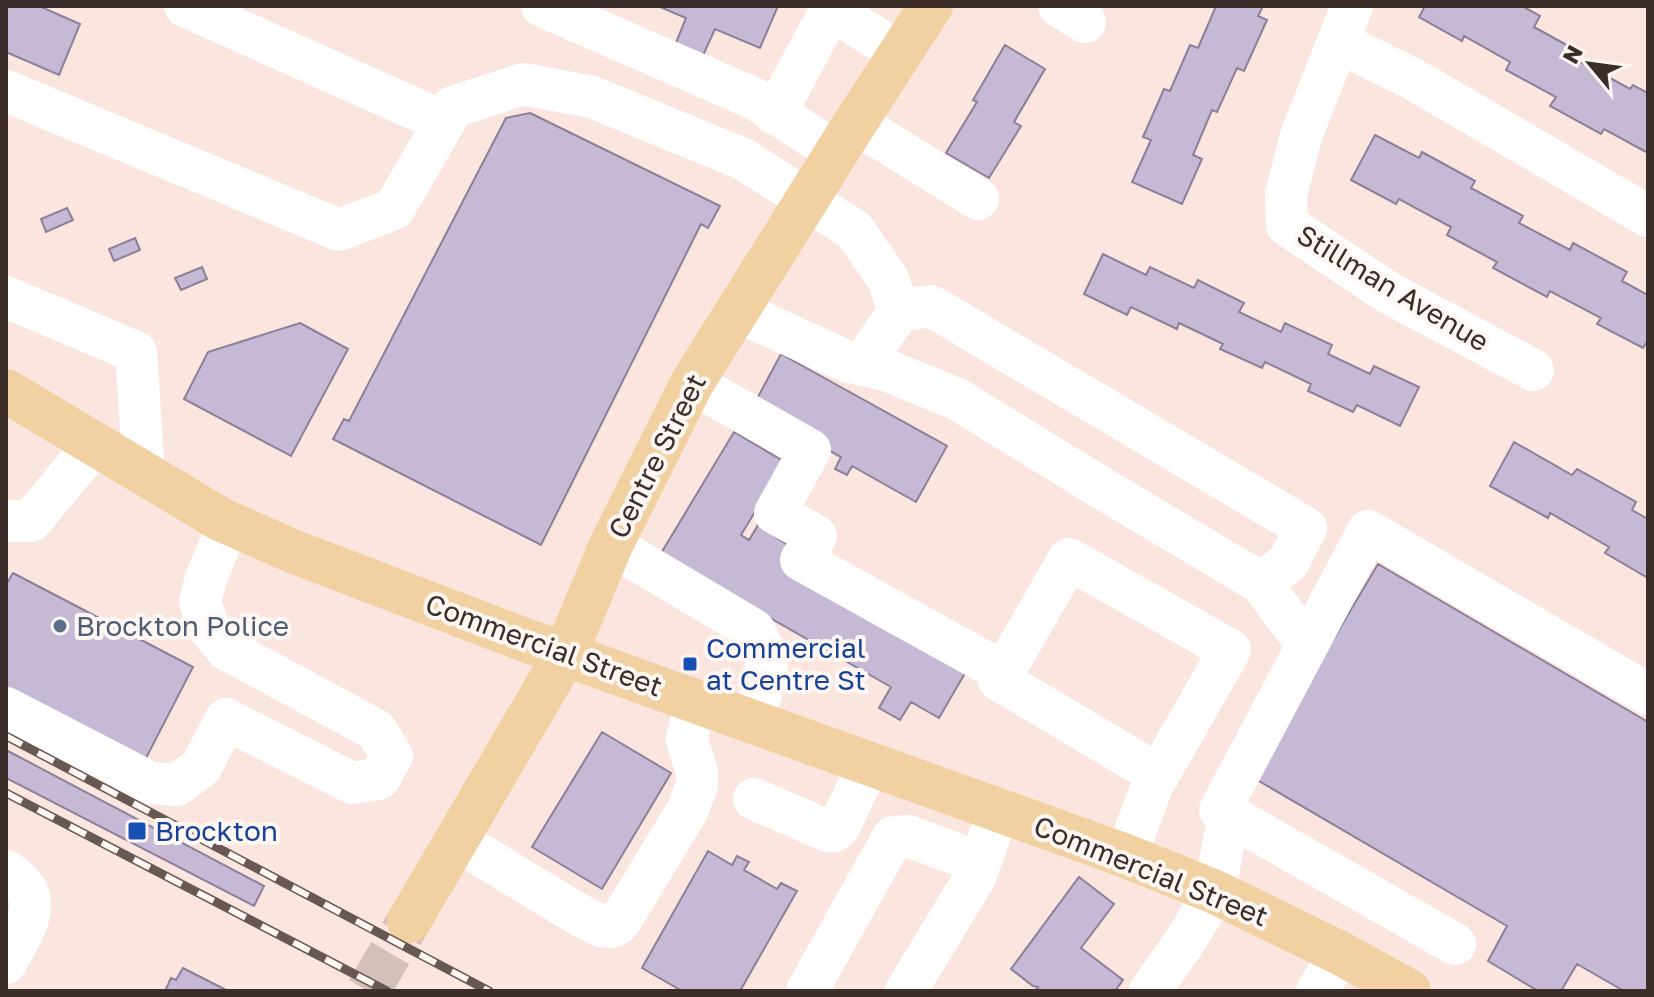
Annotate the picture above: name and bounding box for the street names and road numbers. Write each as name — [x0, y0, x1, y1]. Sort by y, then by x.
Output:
street label: Stillman Avenue — [1291, 217, 1495, 358]
street label: Centre Street — [601, 368, 712, 544]
street label: Commercial Street — [421, 586, 667, 703]
street label: Commercial Street — [1029, 808, 1273, 933]

